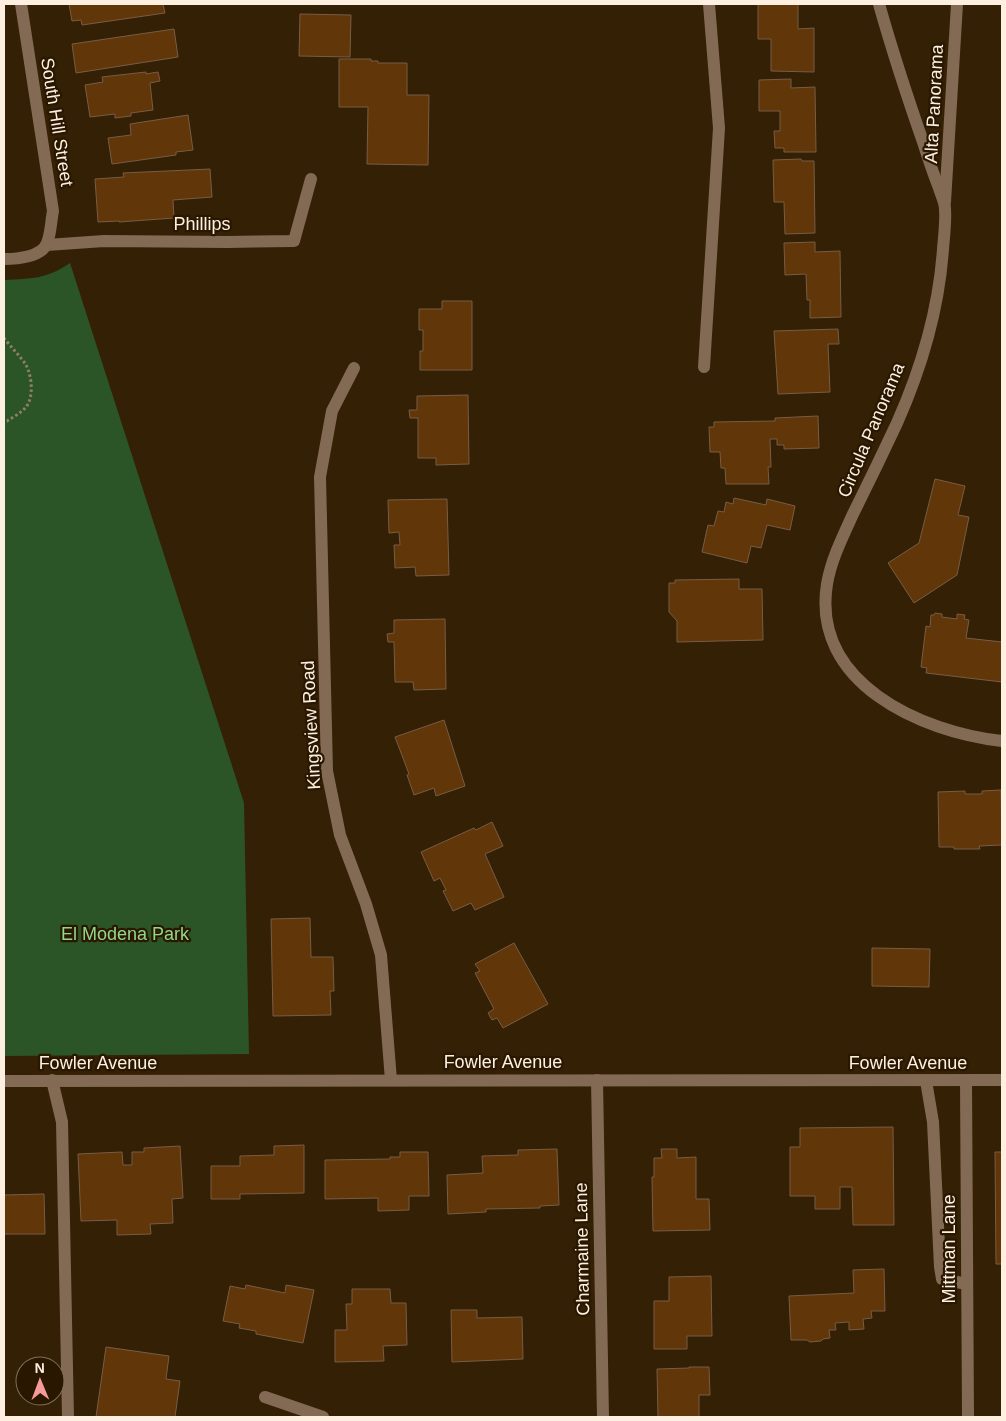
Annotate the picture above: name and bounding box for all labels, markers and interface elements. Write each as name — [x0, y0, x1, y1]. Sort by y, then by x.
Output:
street label: Alta Panorama — [921, 43, 947, 164]
street label: South Hill Street — [37, 56, 77, 188]
street label: Phillips — [173, 214, 231, 234]
street label: Circula Panorama — [834, 359, 909, 500]
street label: Kingsview Road — [298, 660, 324, 790]
park label: El Modena Park — [61, 924, 190, 944]
street label: Fowler Avenue — [444, 1052, 562, 1072]
street label: Fowler Avenue — [39, 1053, 157, 1073]
street label: Fowler Avenue — [849, 1053, 967, 1073]
street label: Charmaine Lane — [571, 1182, 593, 1316]
street label: Mittman Lane — [939, 1194, 959, 1304]
north arrow — [15, 1356, 65, 1406]
text: N — [35, 1360, 45, 1376]

